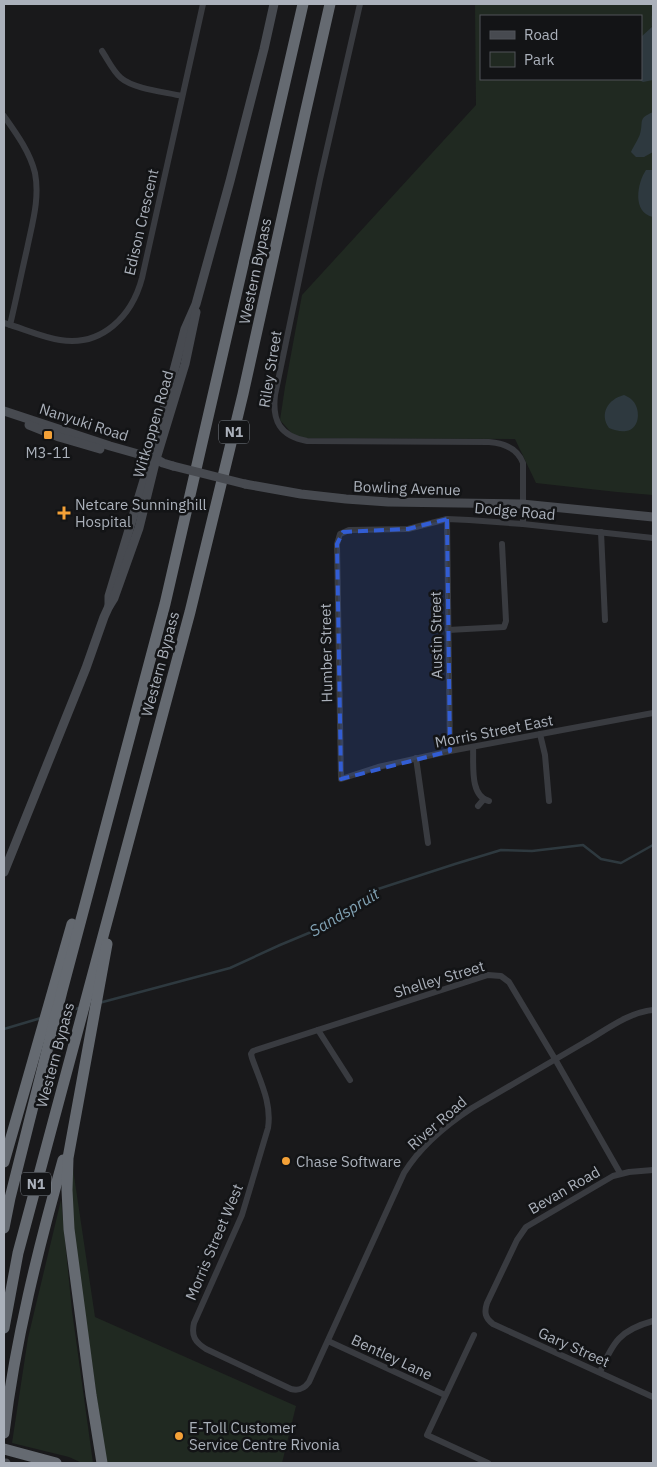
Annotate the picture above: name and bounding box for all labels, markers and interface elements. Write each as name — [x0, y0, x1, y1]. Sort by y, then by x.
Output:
legend — [480, 15, 642, 80]
text: Road — [524, 25, 559, 44]
text: Park — [524, 50, 554, 69]
street label: Edison Crescent — [120, 167, 162, 277]
street label: Western Bypass — [234, 216, 276, 326]
street label: Riley Street — [255, 329, 285, 409]
street label: Witkoppen Road — [129, 368, 177, 480]
street label: Nanyuki Road — [37, 399, 131, 445]
road number: N1 — [219, 421, 249, 444]
marker: M3-11 — [42, 429, 54, 441]
place label: M3-11 — [25, 443, 71, 462]
street label: Bowling Avenue — [353, 477, 461, 499]
place label: Netcare Sunninghill Hospital — [75, 495, 207, 531]
street label: Dodge Road — [474, 498, 556, 524]
marker: Netcare Sunninghill Hospital — [57, 506, 71, 520]
street label: Austin Street — [426, 591, 446, 679]
street label: Humber Street — [316, 603, 336, 703]
street label: Western Bypass — [137, 609, 183, 719]
street label: Morris Street East — [433, 710, 555, 752]
water label: Sandspruit — [306, 883, 383, 941]
street label: Shelley Street — [391, 956, 487, 1002]
street label: Western Bypass — [32, 1000, 78, 1110]
street label: River Road — [403, 1092, 471, 1154]
place label: Chase Software — [296, 1152, 401, 1171]
marker: Chase Software — [280, 1155, 292, 1167]
street label: Bevan Road — [525, 1162, 603, 1218]
road number: N1 — [21, 1172, 51, 1196]
street label: Morris Street West — [181, 1181, 247, 1303]
street label: Gary Street — [535, 1323, 613, 1371]
street label: Bentley Lane — [348, 1330, 436, 1384]
place label: E-Toll Customer Service Centre Rivonia — [189, 1418, 340, 1454]
marker: E-Toll Customer Service Centre Rivonia — [173, 1430, 185, 1442]

